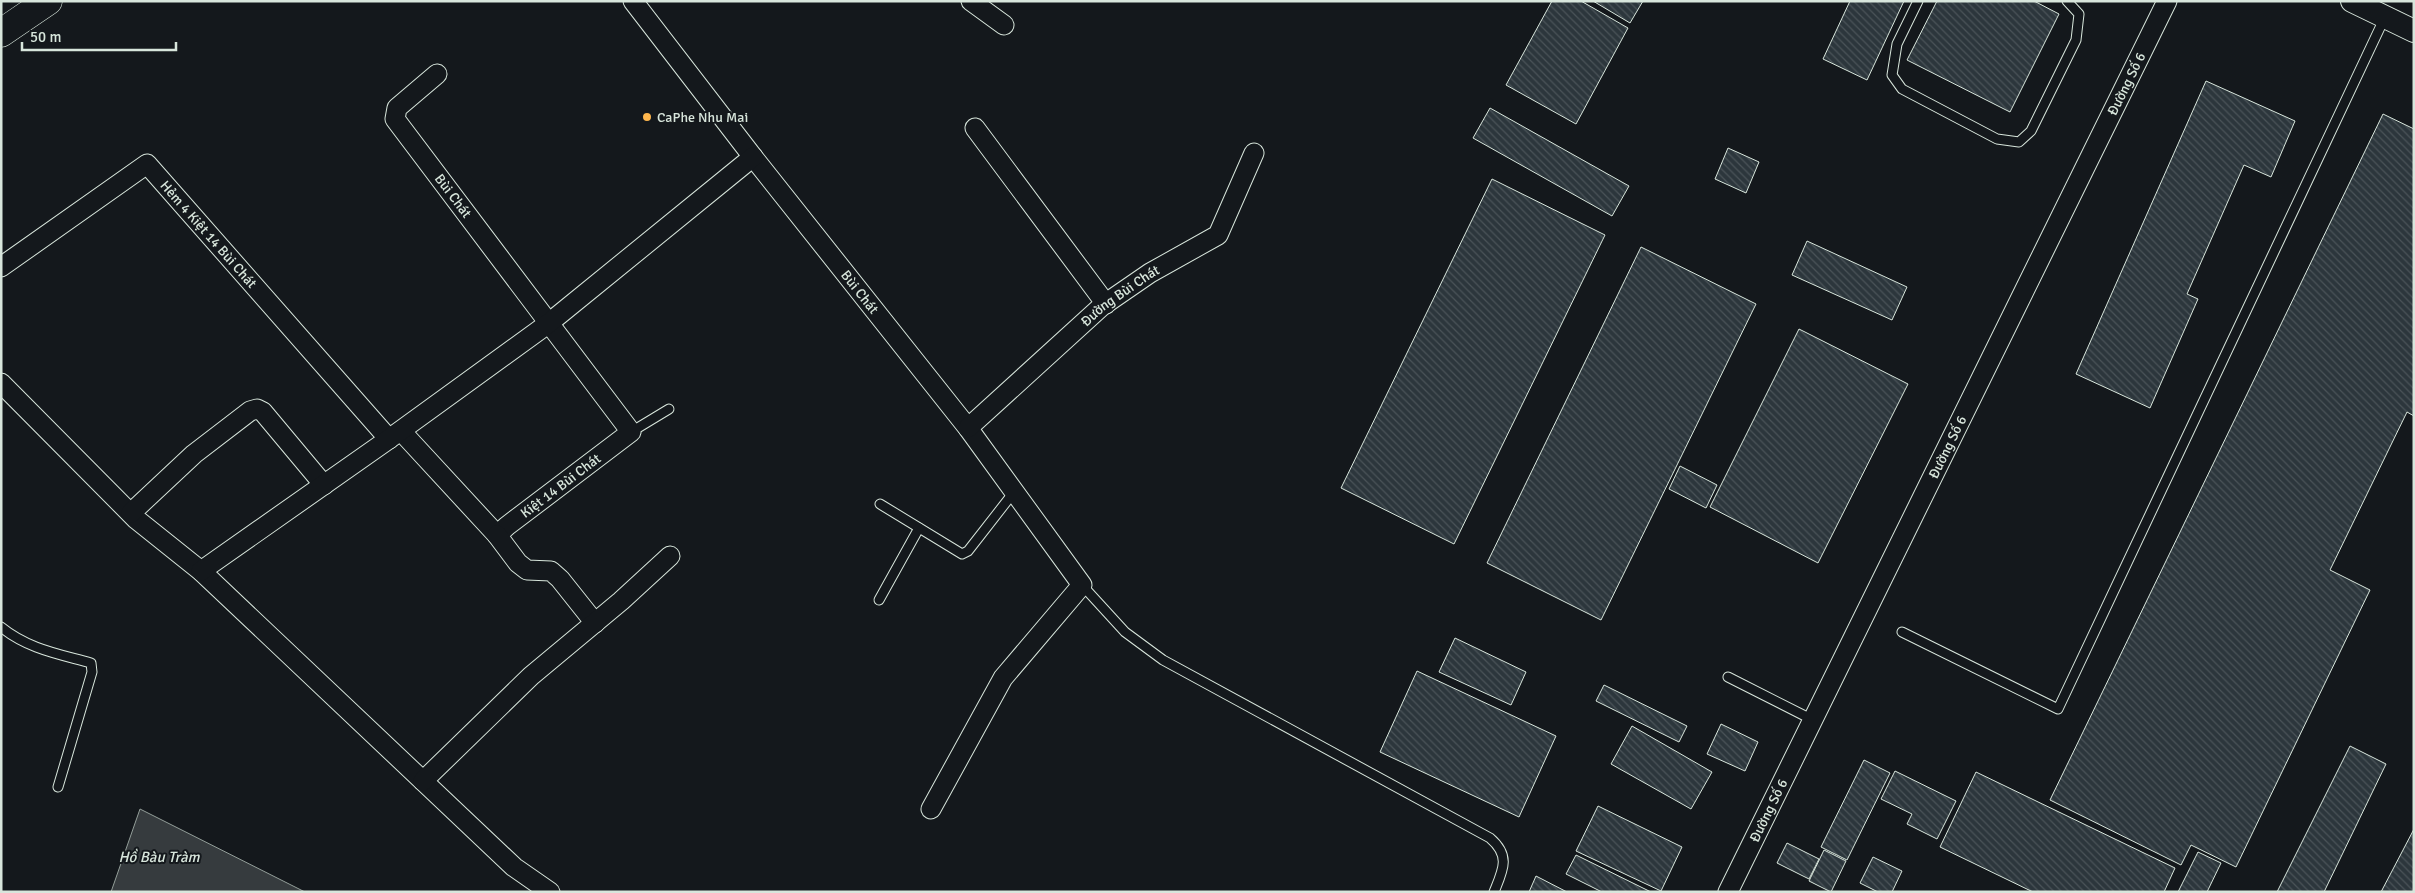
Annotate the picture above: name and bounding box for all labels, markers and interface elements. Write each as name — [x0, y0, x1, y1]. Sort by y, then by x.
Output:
scale bar — [22, 20, 176, 52]
text: 50 m — [30, 28, 61, 46]
street label: Đường Số 6 — [2104, 49, 2149, 118]
place label: CaPhe Nhu Mai — [657, 109, 748, 126]
marker: CaPhe Nhu Mai — [641, 111, 653, 123]
street label: Bùi Chát — [431, 171, 475, 222]
street label: Hẻm 4 Kiệt 14 Bùi Chát — [157, 177, 261, 291]
street label: Đường Bùi Chát — [1077, 261, 1162, 330]
street label: Bùi Chát — [838, 267, 883, 317]
street label: Đường Số 6 — [1925, 413, 1970, 481]
street label: Kiệt 14 Bùi Chát — [517, 450, 604, 521]
street label: Đường Số 6 — [1746, 776, 1791, 845]
water label: Hồ Bàu Tràm — [118, 848, 201, 866]

